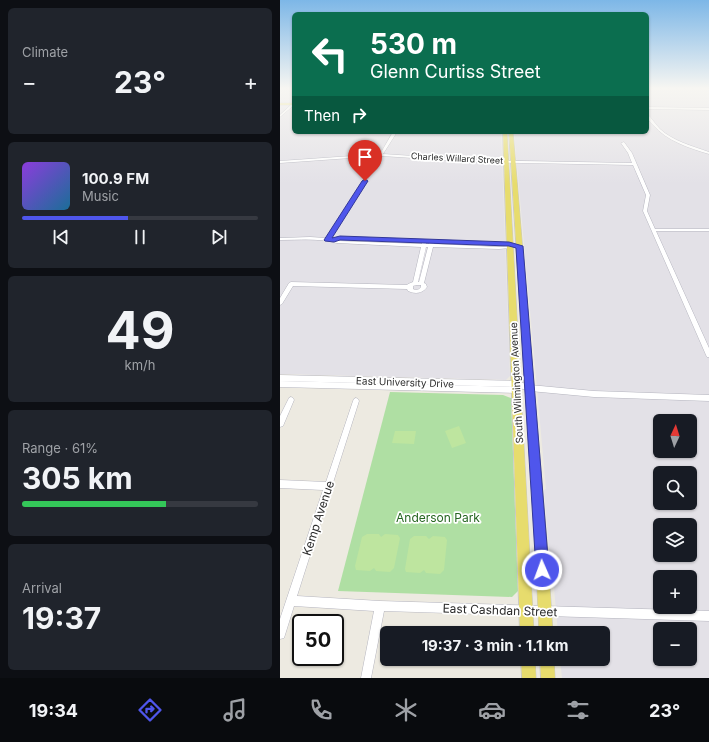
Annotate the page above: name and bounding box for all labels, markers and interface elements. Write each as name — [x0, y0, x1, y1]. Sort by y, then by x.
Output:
text: 530 m — [370, 27, 457, 61]
icon: left — [304, 28, 356, 80]
text: Climate — [22, 44, 68, 60]
text: Glenn Curtiss Street — [370, 61, 541, 82]
text: 23° — [114, 64, 166, 100]
text: − — [22, 69, 37, 95]
text: + — [243, 69, 258, 95]
icon: right — [348, 104, 370, 126]
text: Then — [304, 106, 340, 125]
pin — [348, 140, 382, 181]
icon: arrive — [354, 146, 376, 168]
street label: Charles Willard Street — [411, 150, 503, 166]
text: 100.9 FM — [82, 169, 149, 188]
text: Music — [82, 188, 119, 204]
icon: previous — [50, 226, 72, 248]
icon: pause — [129, 226, 151, 248]
icon: next — [208, 226, 230, 248]
text: 49 — [106, 299, 174, 362]
street label: South Wilmington Avenue — [507, 322, 525, 444]
text: km/h — [125, 357, 155, 373]
street label: East University Drive — [356, 374, 454, 390]
north arrow — [653, 414, 697, 458]
map controls — [653, 414, 697, 666]
text: Range · 61% — [22, 440, 98, 456]
text: 305 km — [22, 460, 133, 496]
button: search — [653, 466, 697, 510]
street label: Kemp Avenue — [299, 479, 337, 557]
park label: Anderson Park — [396, 510, 480, 525]
button: layers — [653, 518, 697, 562]
position arrow — [521, 549, 563, 591]
button: + — [653, 570, 697, 614]
text: Arrival — [22, 580, 62, 596]
text: 19:37 — [22, 600, 101, 636]
street label: East Cashdan Street — [442, 600, 558, 620]
speed limit sign: 50 — [292, 614, 344, 666]
button: − — [653, 622, 697, 666]
text: 19:37 · 3 min · 1.1 km — [422, 636, 568, 655]
icon: directions — [136, 696, 164, 724]
icon: music — [221, 696, 249, 724]
icon: phone — [307, 696, 335, 724]
icon: climate — [392, 696, 420, 724]
icon: car — [478, 696, 506, 724]
icon: filters — [564, 696, 592, 724]
text: 19:34 — [29, 700, 78, 721]
text: 23° — [649, 700, 680, 721]

